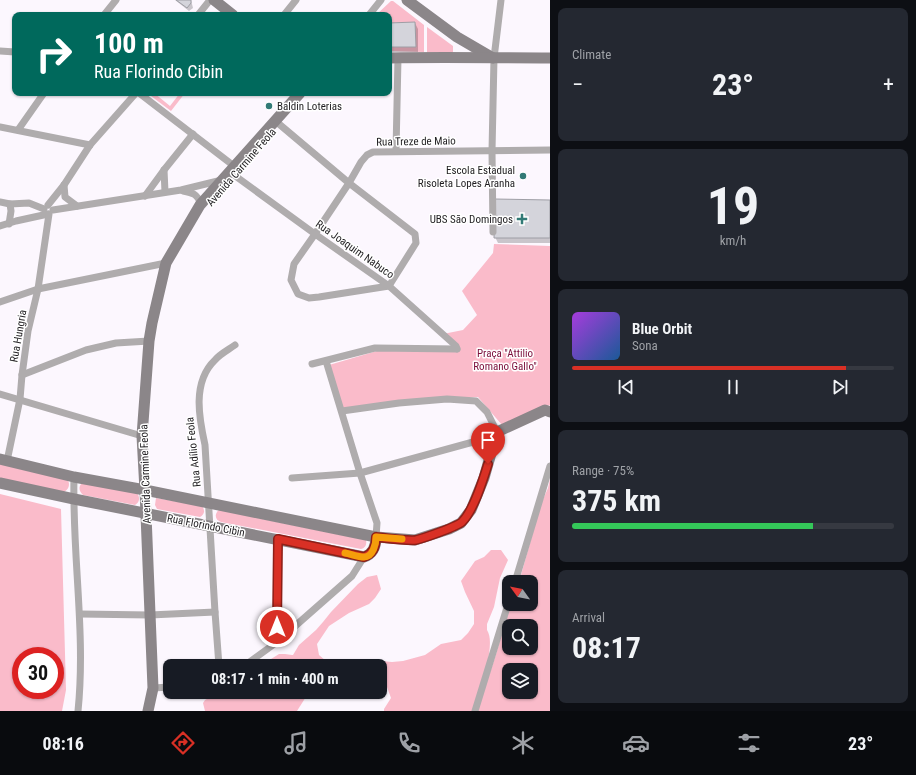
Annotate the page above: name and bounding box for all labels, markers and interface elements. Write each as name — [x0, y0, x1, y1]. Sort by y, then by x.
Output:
text: 100 m — [94, 27, 164, 60]
icon: right — [28, 28, 80, 80]
text: Climate — [572, 47, 611, 62]
text: Rua Florindo Cibin — [94, 61, 223, 82]
text: 23° — [712, 67, 754, 102]
text: − — [572, 72, 583, 97]
text: + — [883, 72, 894, 97]
place label: Baldin Loterias — [277, 100, 342, 113]
marker: Baldin Loterias — [264, 101, 274, 111]
street label: Avenida Carmine Feola — [204, 126, 279, 209]
street label: Rua Treze de Maio — [376, 134, 456, 149]
place label: Escola Estadual Risoleta Lopes Aranha — [418, 164, 515, 190]
marker: Escola Estadual Risoleta Lopes Aranha — [518, 171, 528, 181]
text: 19 — [707, 176, 759, 237]
place label: UBS São Domingos — [430, 213, 513, 226]
marker: UBS São Domingos — [516, 213, 528, 225]
street label: Rua Joaquim Nabuco — [313, 218, 397, 282]
text: km/h — [720, 233, 746, 248]
street label: Rua Hungria — [7, 309, 29, 363]
text: Blue Orbit — [632, 320, 692, 338]
text: Sona — [632, 338, 658, 353]
park label: Praça "Attilio Romano Gallo" — [473, 347, 537, 373]
icon: previous — [615, 376, 637, 398]
icon: pause — [722, 376, 744, 398]
icon: next — [829, 376, 851, 398]
street label: Rua Adílio Feola — [183, 416, 204, 487]
pin — [471, 423, 505, 464]
street label: Avenida Carmine Feola — [137, 424, 154, 524]
icon: arrive — [477, 429, 499, 451]
text: Range · 75% — [572, 463, 634, 478]
text: 375 km — [572, 483, 661, 518]
street label: Rua Florindo Cibin — [166, 512, 246, 539]
north arrow — [502, 575, 538, 611]
map controls — [502, 575, 538, 699]
position arrow — [256, 606, 298, 648]
text: Arrival — [572, 610, 605, 625]
button: search — [502, 619, 538, 655]
text: 08:17 — [572, 630, 641, 665]
speed limit sign: 30 — [12, 647, 64, 699]
button: layers — [502, 663, 538, 699]
text: 08:17 · 1 min · 400 m — [211, 670, 339, 688]
icon: directions — [169, 729, 197, 757]
icon: music — [282, 729, 310, 757]
icon: phone — [395, 729, 423, 757]
icon: climate — [509, 729, 537, 757]
icon: car — [622, 729, 650, 757]
icon: filters — [735, 729, 763, 757]
text: 08:16 — [43, 733, 84, 754]
text: 23° — [848, 733, 873, 754]

